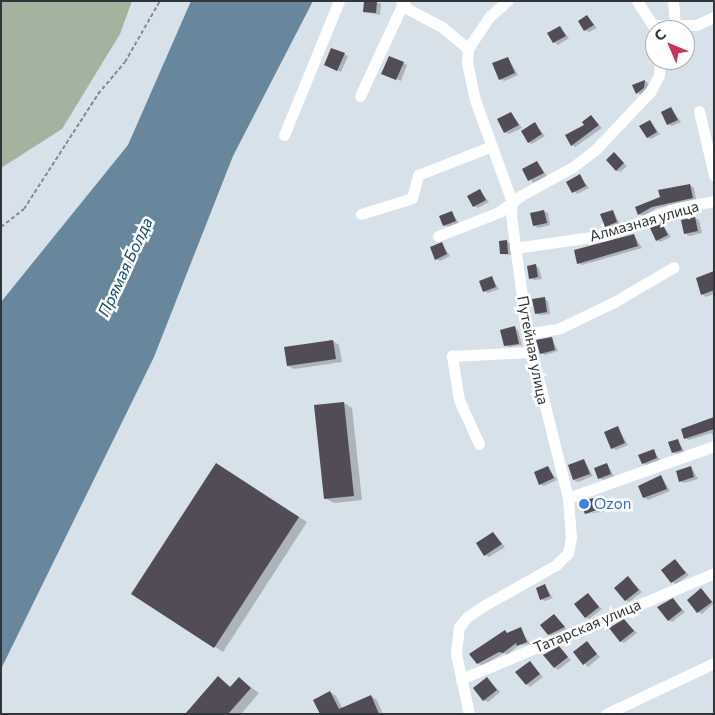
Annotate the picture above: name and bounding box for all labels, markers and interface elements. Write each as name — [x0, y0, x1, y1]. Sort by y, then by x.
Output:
north arrow — [645, 20, 695, 70]
text: С — [650, 25, 669, 44]
street label: Алмазная улица — [587, 197, 701, 245]
water label: Прямая Болда — [94, 214, 156, 320]
street label: Путейная улица — [514, 294, 552, 406]
place label: Ozon — [594, 495, 631, 513]
marker: Ozon — [578, 498, 590, 510]
street label: Татарская улица — [531, 595, 643, 657]

